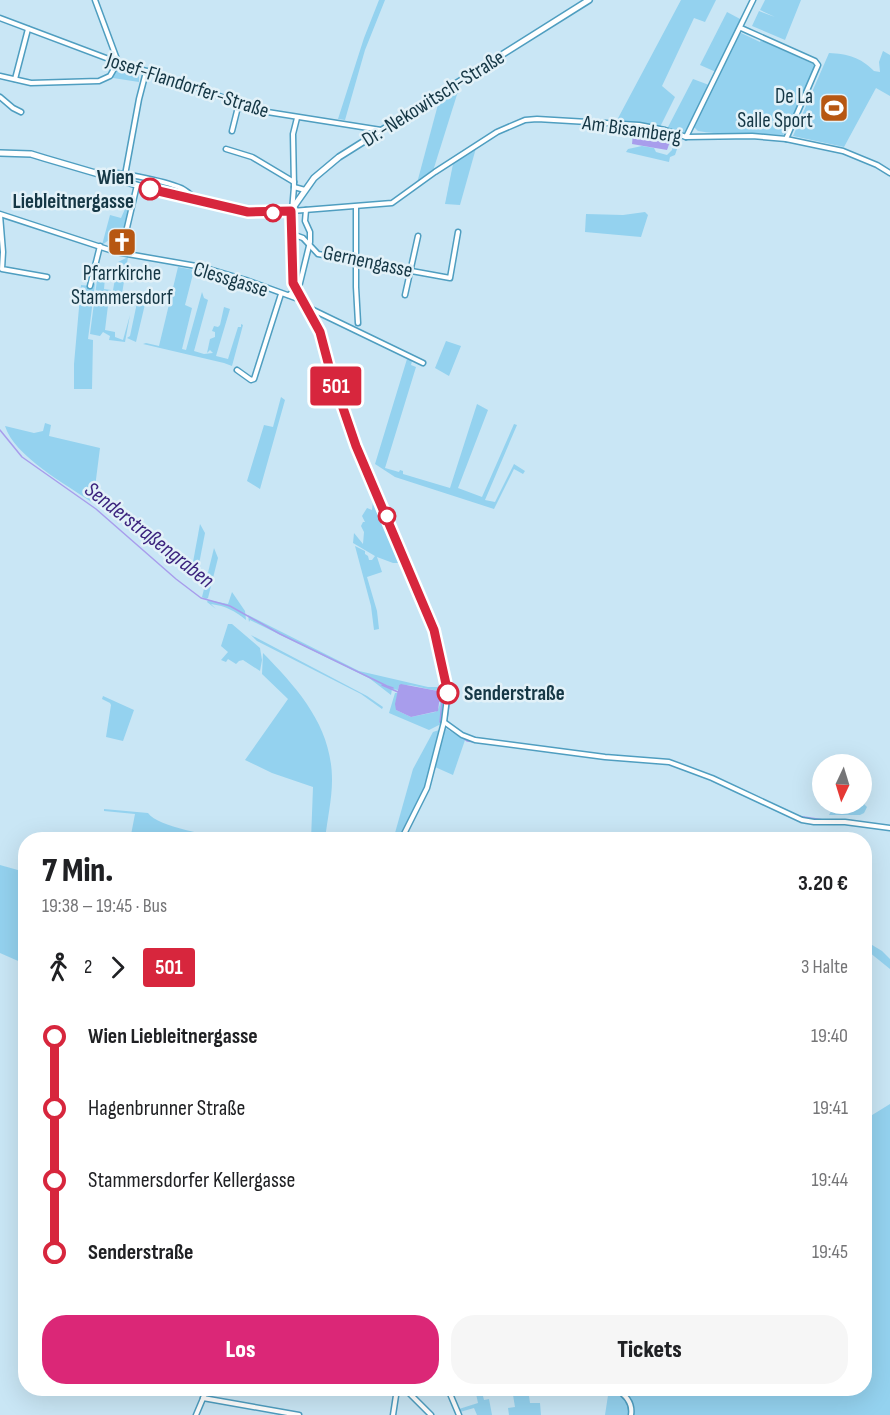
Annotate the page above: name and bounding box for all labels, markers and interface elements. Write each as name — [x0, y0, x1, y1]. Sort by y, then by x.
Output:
street label: Dr.-Nekowitsch-Straße — [357, 45, 509, 152]
street label: Josef-Flandorfer-Straße — [103, 47, 272, 124]
place label: De La Salle Sport — [737, 84, 813, 133]
sports icon: De La Salle Sport — [818, 92, 850, 124]
street label: Am Bisamberg — [580, 110, 683, 149]
place label: Wien Liebleitnergasse — [13, 165, 134, 214]
marker: Wien Liebleitnergasse — [139, 178, 161, 200]
unlabelled marker — [264, 204, 282, 222]
church icon: Pfarrkirche Stammersdorf — [106, 226, 138, 258]
street label: Gernengasse — [321, 240, 415, 283]
street label: Clessgasse — [191, 256, 271, 303]
place label: Pfarrkirche Stammersdorf — [71, 261, 174, 310]
line badge: 501 — [302, 366, 370, 406]
text: 501 — [322, 374, 350, 399]
water label: Senderstraßengraben — [79, 476, 219, 594]
unlabelled marker — [378, 507, 396, 525]
place label: Senderstraße — [464, 681, 565, 706]
marker: Senderstraße — [437, 682, 459, 704]
north arrow — [812, 754, 872, 814]
map controls — [812, 754, 872, 814]
text: 7 Min. — [42, 851, 113, 891]
text: 3.20 € — [798, 870, 848, 897]
text: 19:38 – 19:45 · Bus — [42, 894, 167, 918]
icon: walk — [42, 951, 75, 984]
icon: forward — [101, 951, 134, 984]
text: 2 — [84, 955, 92, 979]
text: 501 — [155, 955, 183, 980]
text: 3 Halte — [801, 955, 848, 979]
text: Wien Liebleitnergasse — [88, 1023, 258, 1050]
text: 19:40 — [811, 1024, 848, 1048]
text: Hagenbrunner Straße — [88, 1095, 245, 1122]
text: 19:41 — [813, 1096, 848, 1120]
text: Stammersdorfer Kellergasse — [88, 1167, 295, 1194]
text: 19:44 — [812, 1168, 848, 1192]
text: Senderstraße — [88, 1239, 193, 1266]
text: 19:45 — [812, 1240, 848, 1264]
button: Los — [42, 1315, 439, 1384]
button: Tickets — [451, 1315, 848, 1384]

